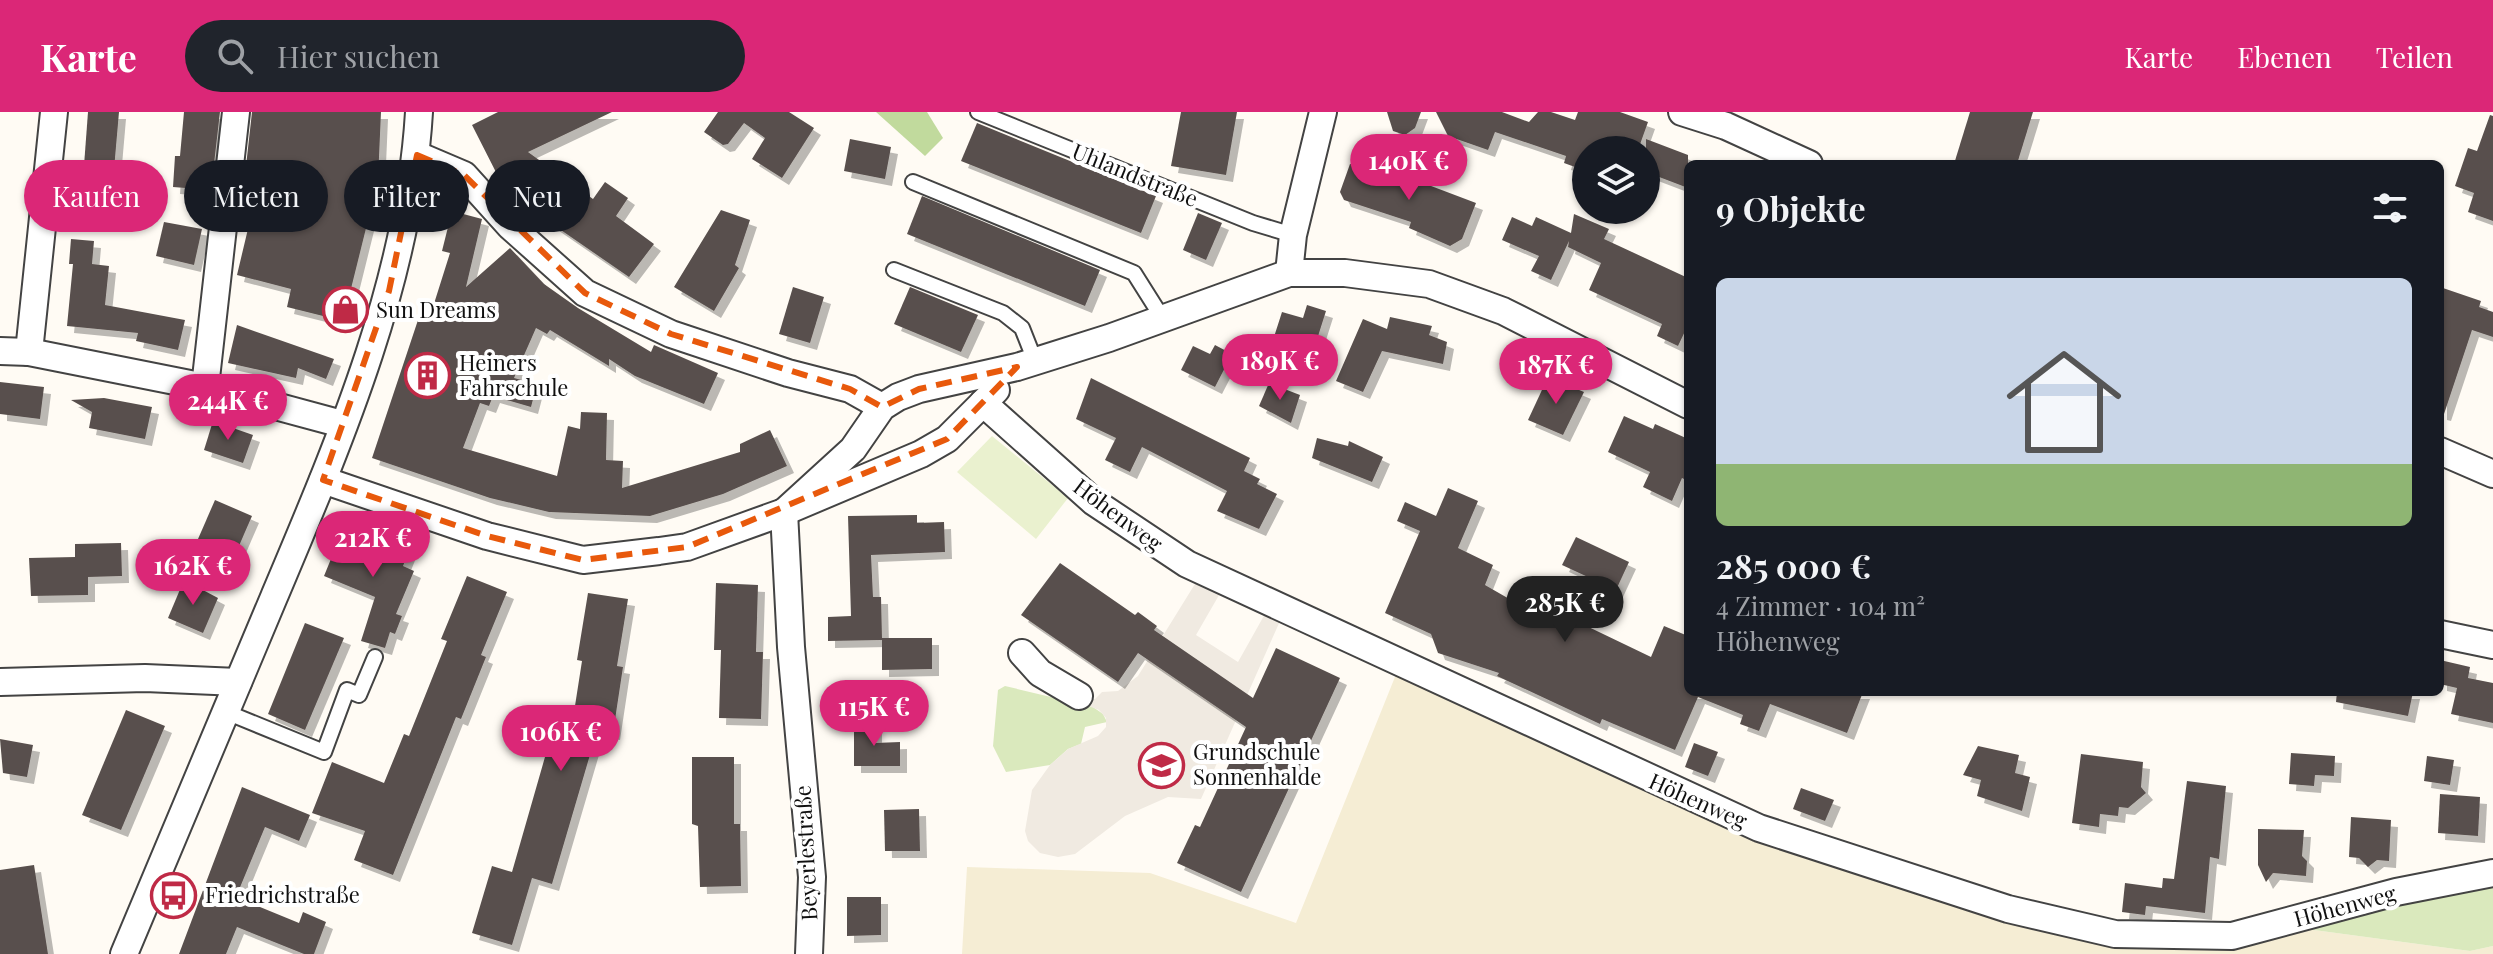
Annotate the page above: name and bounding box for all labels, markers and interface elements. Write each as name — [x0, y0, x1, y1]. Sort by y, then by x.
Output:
search box — [185, 20, 745, 92]
text: Karte — [40, 31, 137, 82]
icon: search — [213, 34, 257, 78]
text: Hier suchen — [277, 36, 440, 76]
text: Karte — [2124, 38, 2193, 75]
text: Ebenen — [2237, 38, 2332, 75]
text: Teilen — [2376, 38, 2453, 75]
pin: 140K € — [1344, 134, 1474, 202]
street label: Uhlandstraße — [1068, 135, 1203, 213]
map controls — [1572, 136, 1660, 224]
button: layers — [1572, 136, 1660, 224]
text: 140K € — [1368, 142, 1450, 177]
chip: Kaufen — [24, 160, 168, 232]
chip: Mieten — [184, 160, 328, 232]
chip: Filter — [344, 160, 469, 232]
chip: Neu — [485, 160, 590, 232]
text: 9 Objekte — [1716, 185, 1866, 231]
icon: filters — [2368, 186, 2412, 230]
shop icon: Sun Dreams — [321, 286, 369, 334]
place label: Sun Dreams — [376, 294, 496, 324]
icon: home — [1992, 330, 2136, 474]
pin: 189K € — [1215, 334, 1345, 402]
pin: 187K € — [1491, 338, 1621, 406]
text: 189K € — [1240, 342, 1320, 377]
text: 187K € — [1517, 346, 1595, 381]
place label: Heiners Fahrschule — [459, 347, 568, 402]
building icon: Heiners Fahrschule — [404, 352, 452, 400]
pin: 244K € — [163, 374, 293, 442]
text: 244K € — [187, 382, 269, 417]
street label: Höhenweg — [1068, 471, 1170, 558]
pin: 212K € — [308, 511, 438, 579]
text: 212K € — [334, 519, 412, 554]
pin: 162K € — [128, 539, 258, 607]
text: 285 000 € — [1716, 542, 1871, 588]
text: 162K € — [153, 547, 233, 582]
pin: 285K € — [1500, 576, 1630, 644]
text: 285K € — [1524, 584, 1606, 619]
text: 4 Zimmer · 104 m² — [1716, 588, 1925, 623]
text: Höhenweg — [1716, 623, 1840, 658]
pin: 115K € — [809, 680, 939, 748]
text: 115K € — [838, 688, 910, 723]
pin: 106K € — [496, 705, 626, 773]
text: 106K € — [520, 713, 602, 748]
place label: Grundschule Sonnenhalde — [1193, 736, 1321, 791]
school or university icon: Grundschule Sonnenhalde — [1138, 741, 1186, 789]
street label: Höhenweg — [1645, 765, 1753, 835]
street label: Beyerlestraße — [786, 785, 824, 922]
bus stop icon: Friedrichstraße — [150, 871, 198, 919]
street label: Höhenweg — [2290, 877, 2400, 933]
place label: Friedrichstraße — [205, 879, 360, 909]

